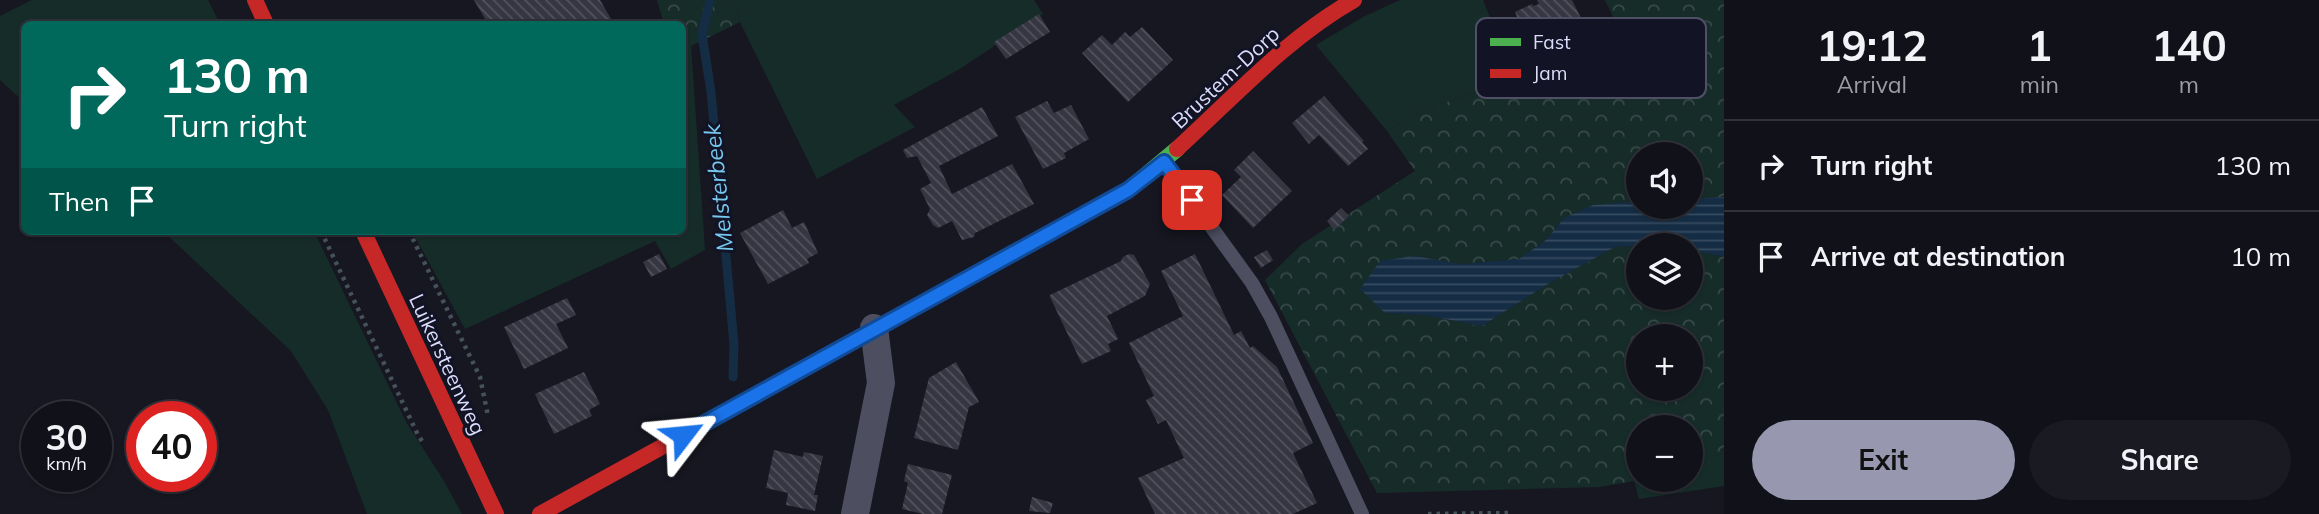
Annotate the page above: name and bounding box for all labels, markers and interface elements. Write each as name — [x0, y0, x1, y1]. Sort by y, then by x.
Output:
legend — [1476, 18, 1706, 98]
text: 19:12 — [1816, 19, 1927, 72]
text: 1 — [2027, 19, 2052, 72]
text: 140 — [2151, 19, 2227, 72]
street label: Brustem-Dorp — [1166, 20, 1284, 134]
text: Fast — [1533, 30, 1571, 54]
text: 130 m — [164, 44, 310, 105]
icon: right — [49, 49, 140, 140]
text: Jam — [1533, 61, 1567, 85]
text: Arrival — [1837, 70, 1907, 99]
text: min — [2020, 70, 2059, 99]
text: m — [2179, 70, 2199, 99]
text: Turn right — [164, 105, 307, 145]
water label: Melsterbeek — [697, 121, 739, 253]
map controls — [1626, 142, 1703, 492]
button: sound — [1626, 142, 1703, 219]
icon: right — [1752, 147, 1790, 185]
text: Turn right — [1811, 149, 1932, 182]
text: 130 m — [2215, 149, 2291, 182]
pin — [1162, 170, 1222, 230]
icon: arrive — [1173, 181, 1211, 219]
icon: arrive — [123, 182, 161, 220]
text: Then — [49, 185, 109, 218]
button: layers — [1626, 233, 1703, 310]
icon: arrive — [1752, 238, 1790, 276]
text: Arrive at destination — [1811, 240, 2066, 273]
text: 10 m — [2230, 240, 2291, 273]
street label: Luikersteenweg — [404, 289, 492, 439]
button: + — [1626, 324, 1703, 401]
position arrow — [646, 398, 720, 472]
speed limit sign: 40 — [126, 401, 217, 492]
text: 30 — [45, 415, 88, 459]
button: − — [1626, 415, 1703, 492]
button: Exit — [1752, 420, 2015, 500]
button: Share — [2029, 420, 2291, 500]
text: km/h — [46, 452, 87, 475]

